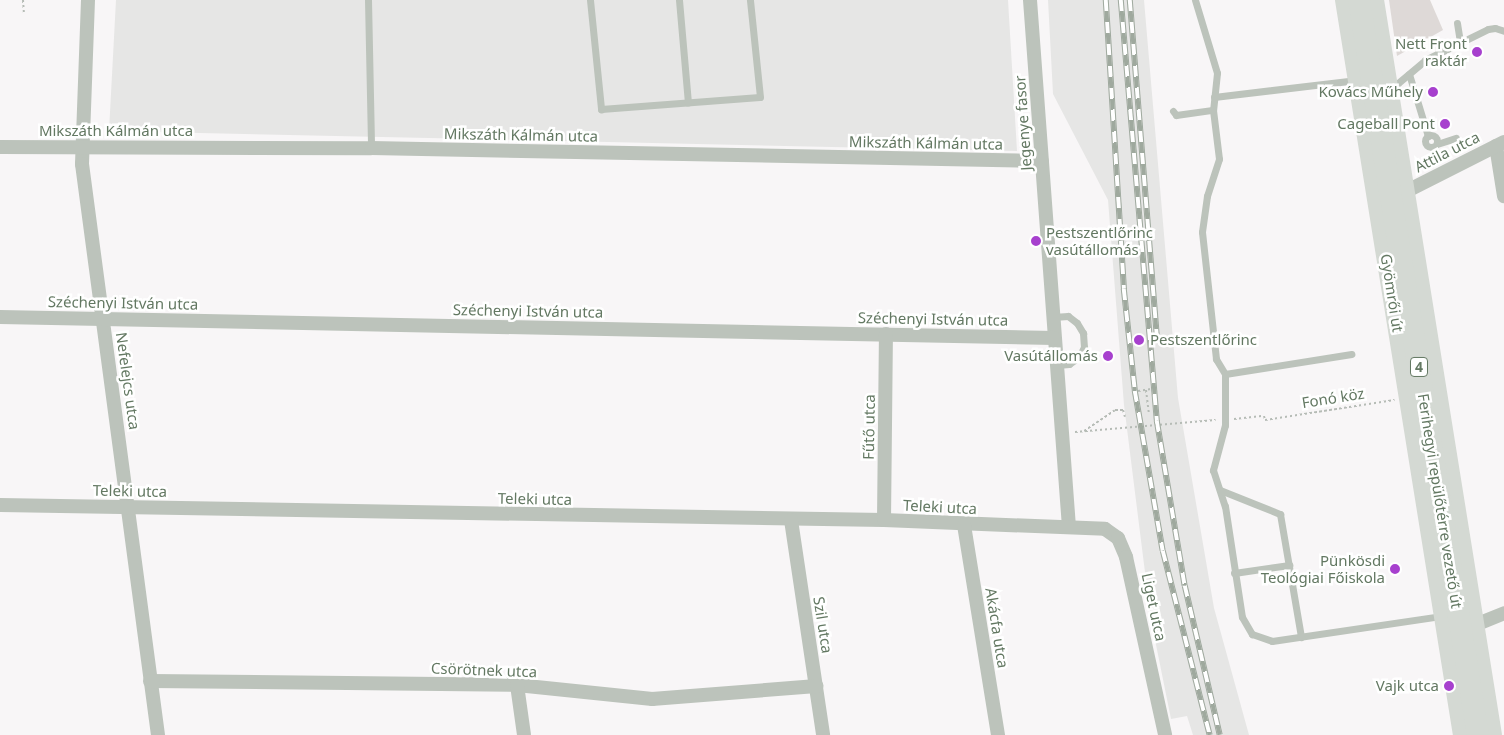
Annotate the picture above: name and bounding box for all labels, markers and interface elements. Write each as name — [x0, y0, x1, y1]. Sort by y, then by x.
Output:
place label: Nett Front raktár — [1395, 34, 1467, 69]
marker: Nett Front raktár — [1471, 46, 1483, 58]
street label: Jegenye fasor — [1011, 75, 1035, 171]
place label: Kovács Műhely — [1318, 83, 1423, 101]
marker: Kovács Műhely — [1427, 86, 1439, 98]
place label: Cageball Pont — [1337, 115, 1435, 133]
marker: Cageball Pont — [1439, 118, 1451, 130]
street label: Mikszáth Kálmán utca — [39, 122, 193, 140]
street label: Mikszáth Kálmán utca — [444, 125, 598, 145]
street label: Attila utca — [1411, 128, 1483, 176]
street label: Mikszáth Kálmán utca — [849, 133, 1003, 153]
place label: Pestszentlőrinc vasútállomás — [1046, 223, 1153, 258]
marker: Pestszentlőrinc vasútállomás — [1030, 235, 1042, 247]
street label: Gyömrői út — [1377, 253, 1407, 333]
street label: Széchenyi István utca — [48, 293, 198, 313]
street label: Széchenyi István utca — [453, 301, 603, 321]
street label: Széchenyi István utca — [858, 309, 1008, 329]
street label: Nefelejcs utca — [112, 331, 144, 431]
place label: Pestszentlőrinc — [1150, 331, 1257, 349]
marker: Pestszentlőrinc — [1132, 333, 1146, 347]
place label: Vasútállomás — [1004, 347, 1098, 365]
marker: Vasútállomás — [1102, 350, 1114, 362]
road number: 4 — [1409, 356, 1429, 378]
street label: Fonó köz — [1300, 384, 1366, 412]
street label: Ferihegyi repülőtérre vezető út — [1414, 392, 1466, 610]
street label: Fűtő utca — [859, 394, 879, 460]
street label: Teleki utca — [93, 481, 167, 501]
street label: Teleki utca — [498, 489, 572, 509]
street label: Teleki utca — [902, 496, 978, 518]
place label: Pünkösdi Teológiai Főiskola — [1261, 551, 1385, 586]
marker: Pünkösdi Teológiai Főiskola — [1389, 563, 1401, 575]
street label: Liget utca — [1138, 571, 1170, 643]
street label: Akácfa utca — [982, 587, 1012, 669]
street label: Szil utca — [810, 595, 836, 655]
street label: Csörötnek utca — [431, 659, 537, 681]
place label: Vajk utca — [1376, 677, 1439, 695]
marker: Vajk utca — [1443, 680, 1455, 692]

